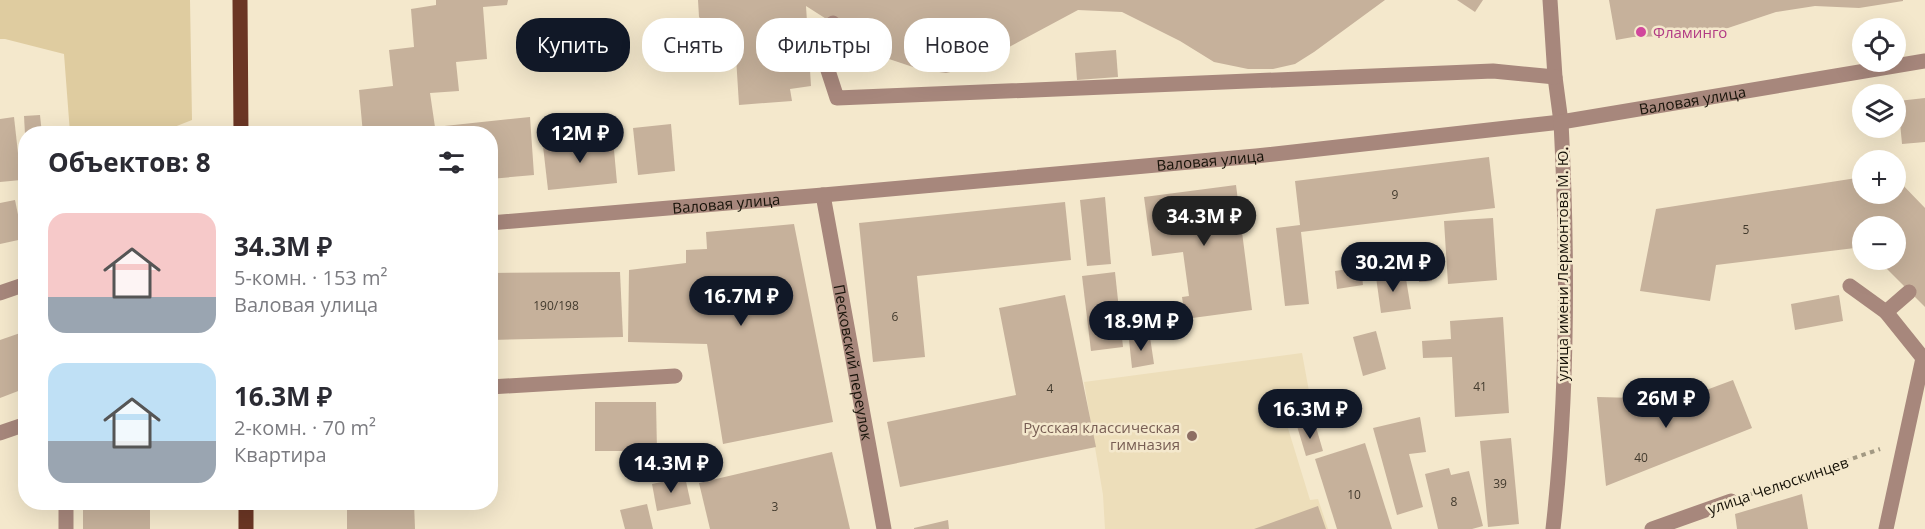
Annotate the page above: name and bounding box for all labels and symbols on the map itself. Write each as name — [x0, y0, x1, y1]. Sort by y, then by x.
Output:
place label: Фламинго — [1653, 22, 1727, 42]
marker: Фламинго — [1634, 25, 1648, 39]
street label: Валовая улица — [1637, 81, 1747, 119]
pin: 12M ₽ — [538, 113, 622, 164]
street label: Валовая улица — [1155, 145, 1265, 175]
street label: улица имени Лермонтова М. Ю. — [1552, 147, 1572, 381]
house number: 9 — [1392, 186, 1399, 203]
street label: Валовая улица — [671, 189, 781, 218]
pin: 34.3M ₽ — [1149, 196, 1259, 247]
house number: 5 — [1743, 221, 1750, 238]
pin: 30.2M ₽ — [1338, 242, 1448, 293]
pin: 16.7M ₽ — [686, 276, 796, 327]
street label: Песковский переулок — [829, 283, 878, 442]
house number: 190/198 — [533, 297, 579, 314]
pin: 18.9M ₽ — [1086, 301, 1196, 352]
house number: 6 — [892, 308, 899, 325]
house number: 41 — [1473, 378, 1487, 395]
pin: 26M ₽ — [1624, 378, 1708, 429]
house number: 4 — [1047, 380, 1054, 397]
pin: 16.3M ₽ — [1255, 389, 1365, 440]
place label: Русская классическая гимназия — [1023, 417, 1180, 454]
marker: Русская классическая гимназия — [1185, 429, 1199, 443]
pin: 14.3M ₽ — [616, 443, 726, 494]
house number: 40 — [1634, 449, 1648, 466]
street label: улица Челюскинцев — [1705, 452, 1851, 518]
house number: 39 — [1493, 475, 1507, 492]
house number: 10 — [1347, 486, 1361, 503]
house number: 8 — [1451, 493, 1458, 510]
house number: 3 — [772, 498, 779, 515]

